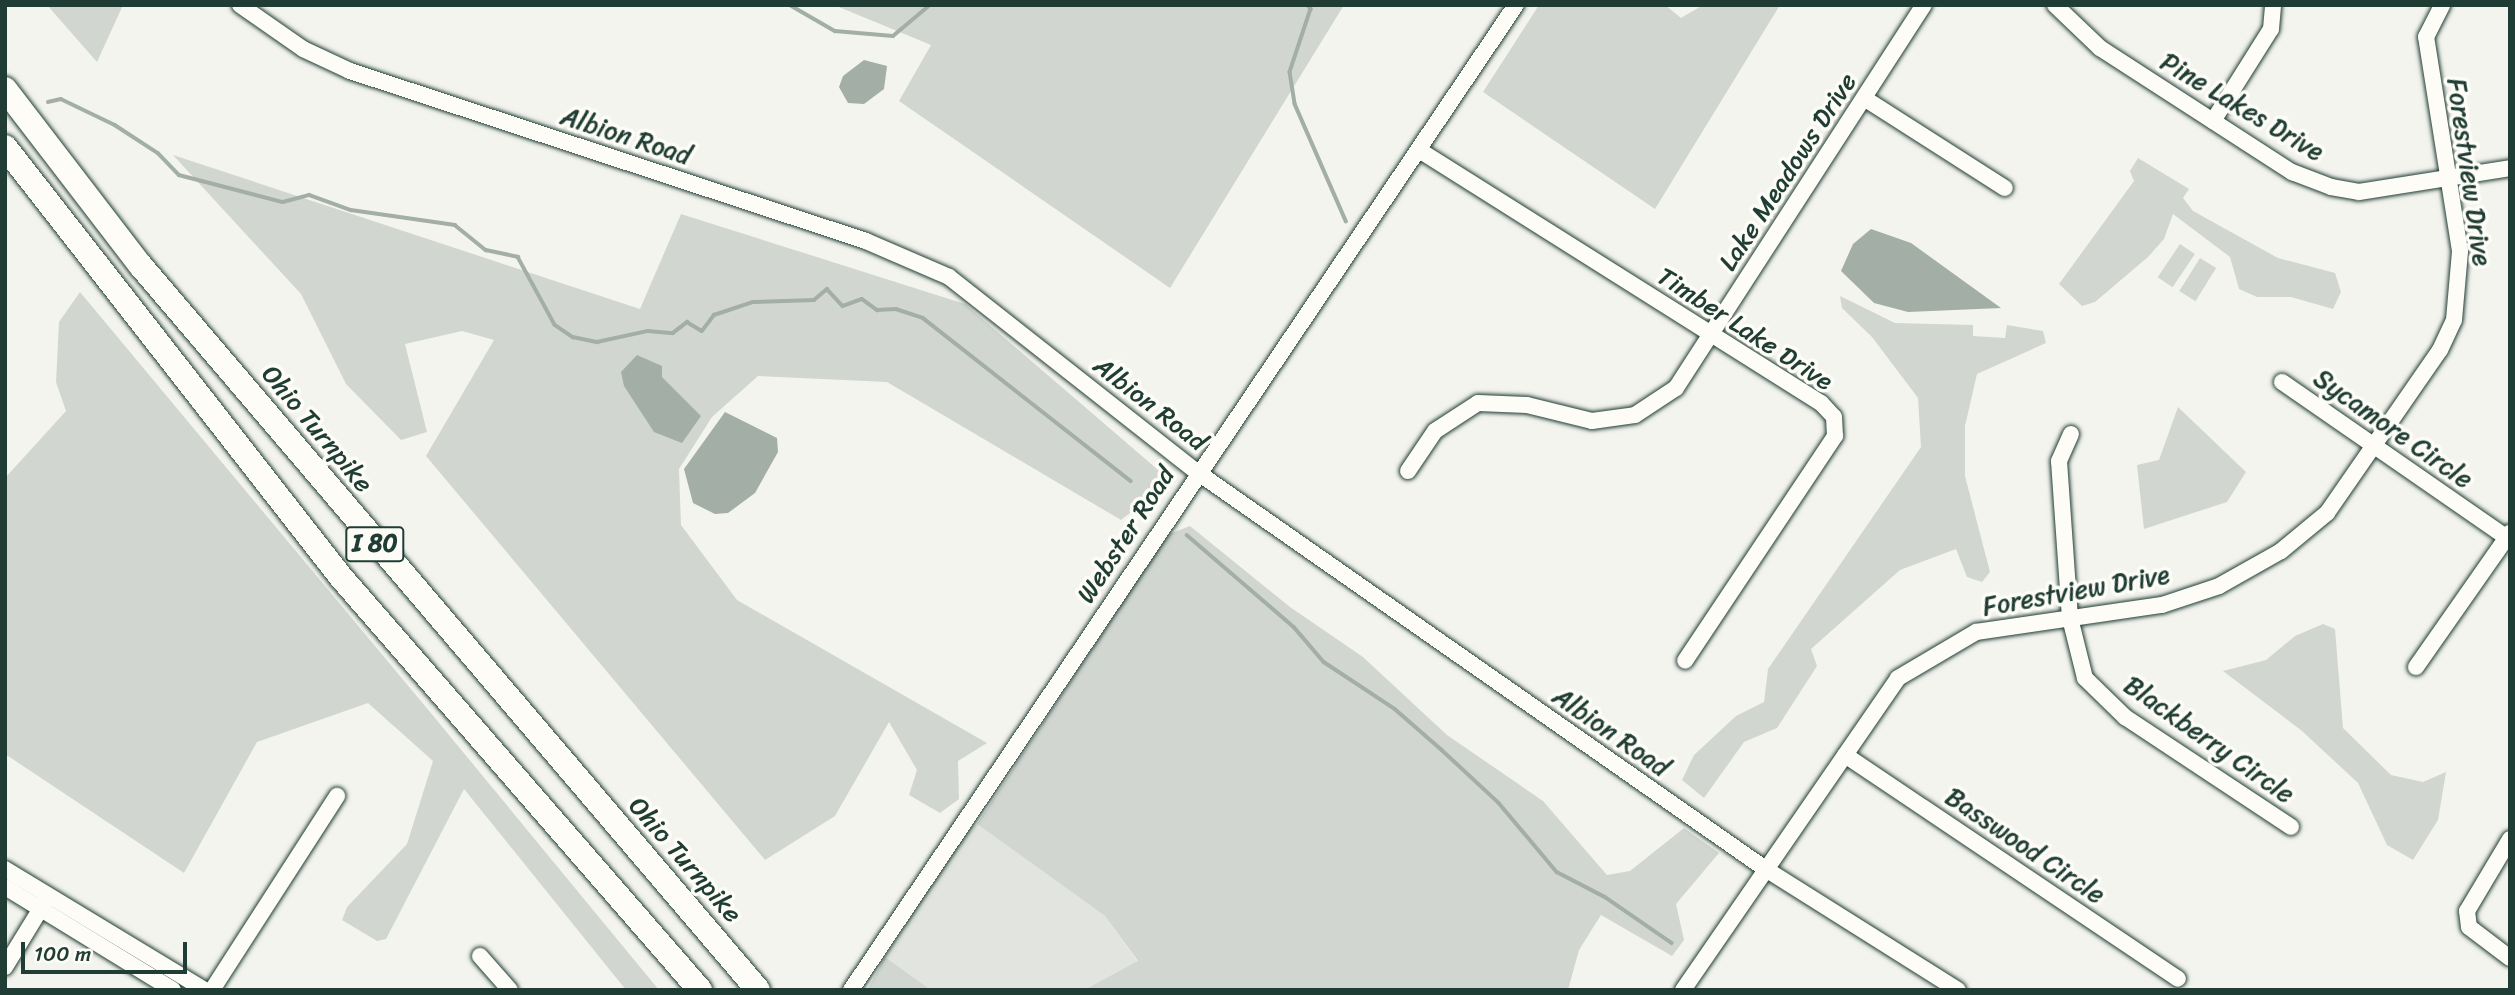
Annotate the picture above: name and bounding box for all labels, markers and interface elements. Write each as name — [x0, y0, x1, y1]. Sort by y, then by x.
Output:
street label: Pine Lakes Drive — [2154, 46, 2330, 168]
street label: Lake Meadows Drive — [1713, 68, 1863, 276]
street label: Forestview Drive — [2440, 76, 2498, 268]
street label: Albion Road — [557, 100, 695, 172]
street label: Timber Lake Drive — [1651, 260, 1839, 398]
street label: Albion Road — [1087, 350, 1213, 458]
street label: Ohio Turnpike — [255, 359, 379, 499]
street label: Sycamore Circle — [2308, 363, 2478, 495]
street label: Webster Road — [1070, 461, 1182, 609]
road number: I 80 — [345, 524, 405, 564]
street label: Forestview Drive — [1980, 559, 2172, 623]
street label: Blackberry Circle — [2118, 670, 2300, 810]
street label: Albion Road — [1547, 680, 1675, 784]
street label: Basswood Circle — [1939, 781, 2111, 911]
street label: Ohio Turnpike — [622, 791, 748, 929]
scale bar — [24, 928, 191, 972]
text: 100 m — [34, 935, 91, 973]

